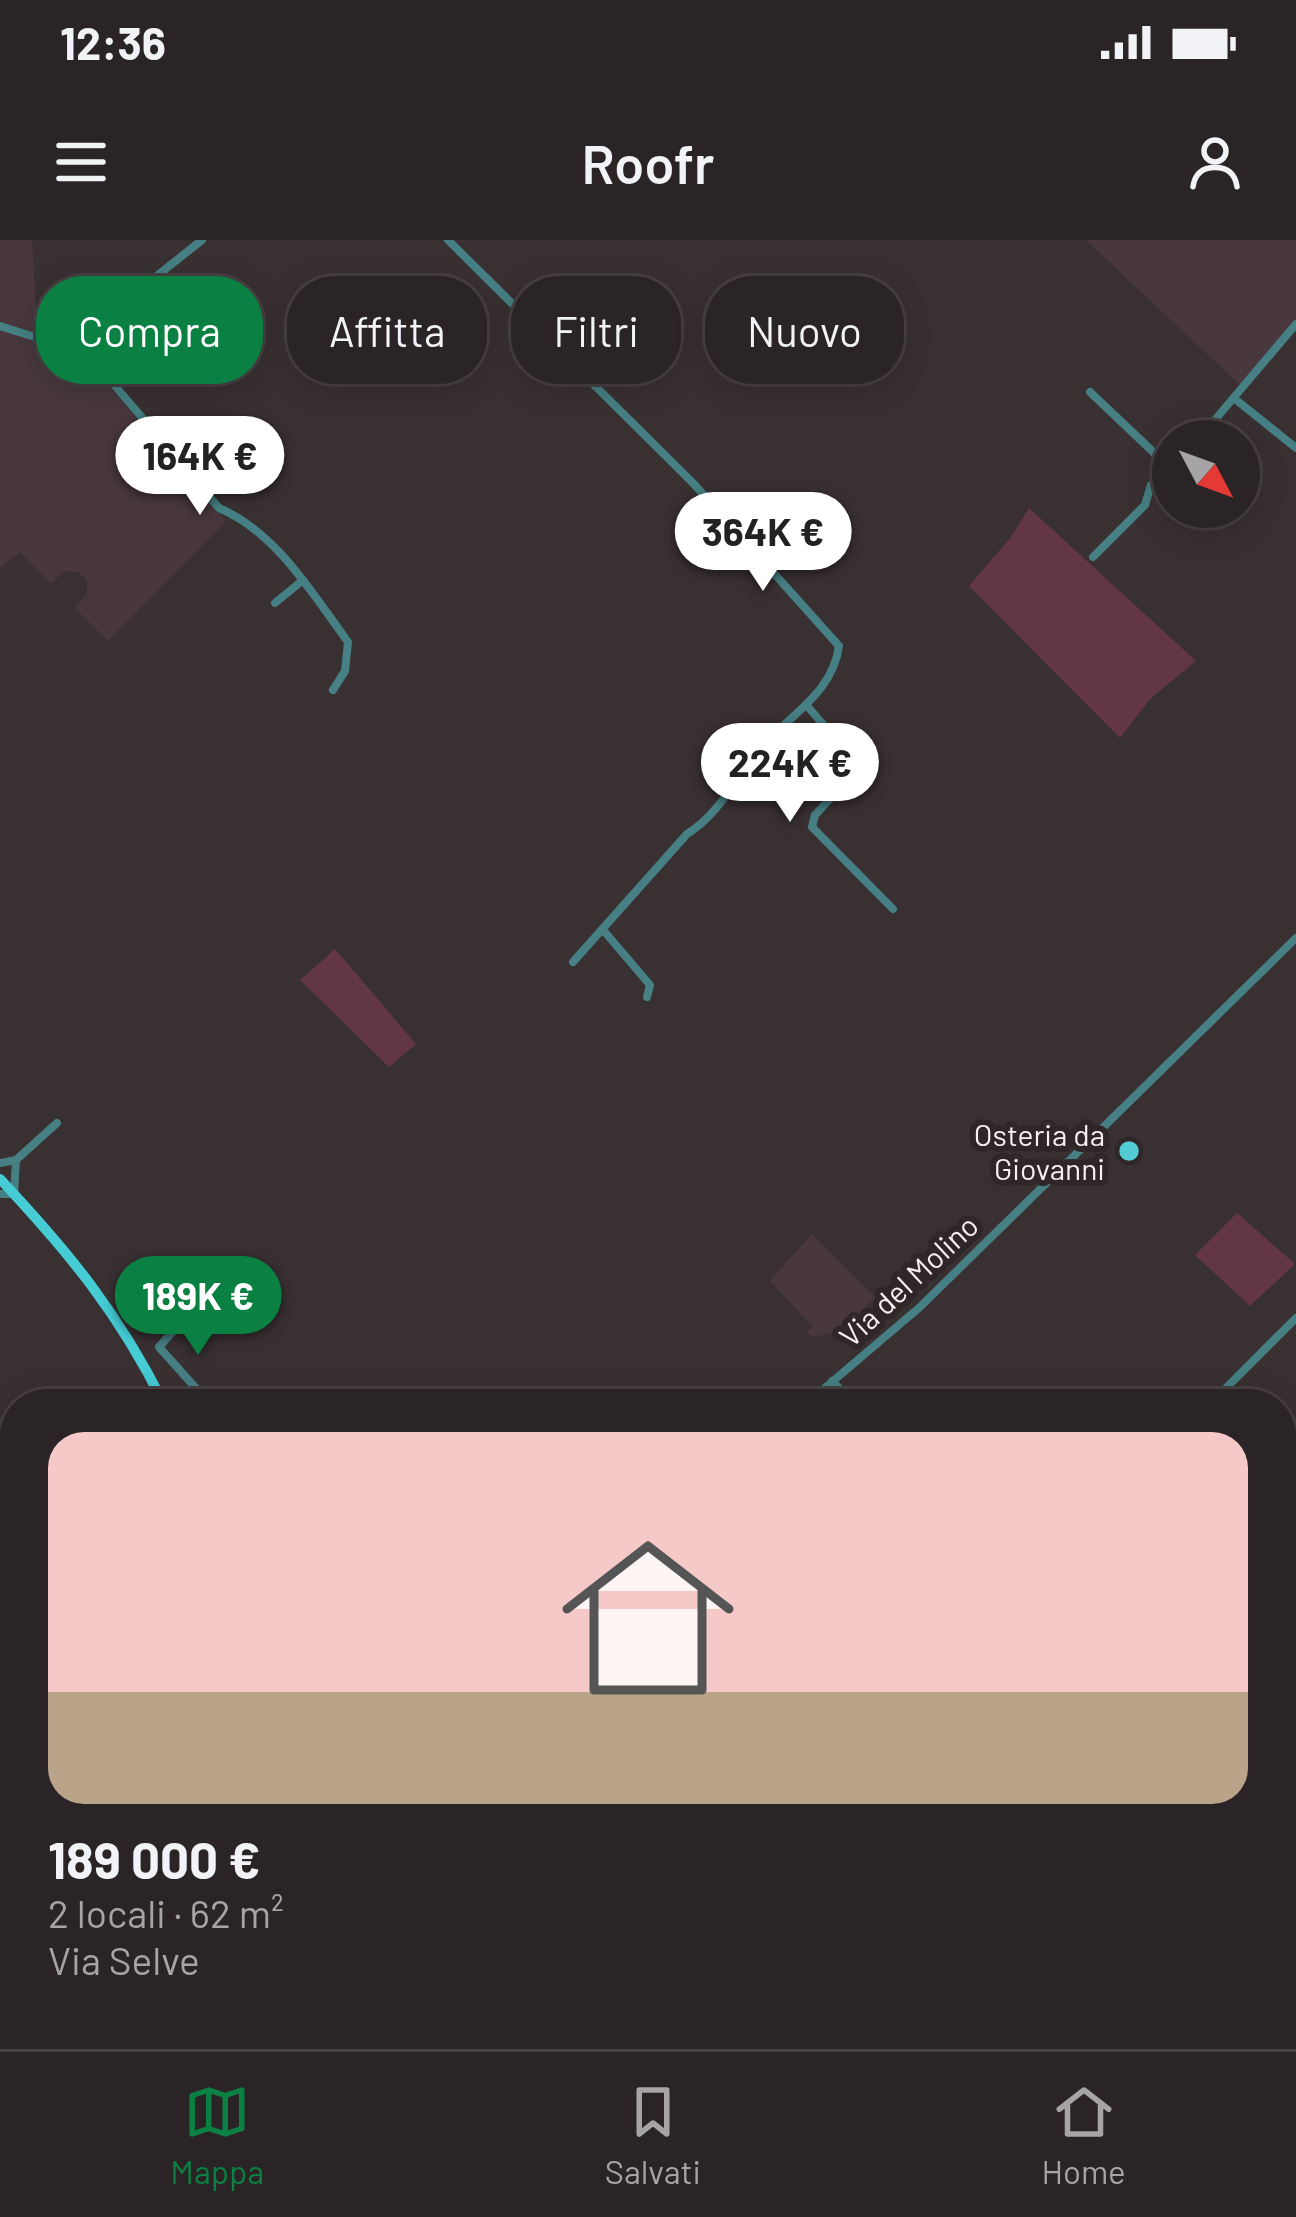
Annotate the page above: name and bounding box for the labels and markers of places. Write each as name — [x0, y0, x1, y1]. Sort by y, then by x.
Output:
pin: 164K € — [102, 416, 298, 518]
pin: 364K € — [665, 492, 861, 594]
pin: 224K € — [692, 723, 888, 825]
place label: Osteria da Giovanni — [974, 1116, 1105, 1186]
marker: Osteria da Giovanni — [1116, 1138, 1142, 1164]
pin: 189K € — [100, 1256, 296, 1358]

